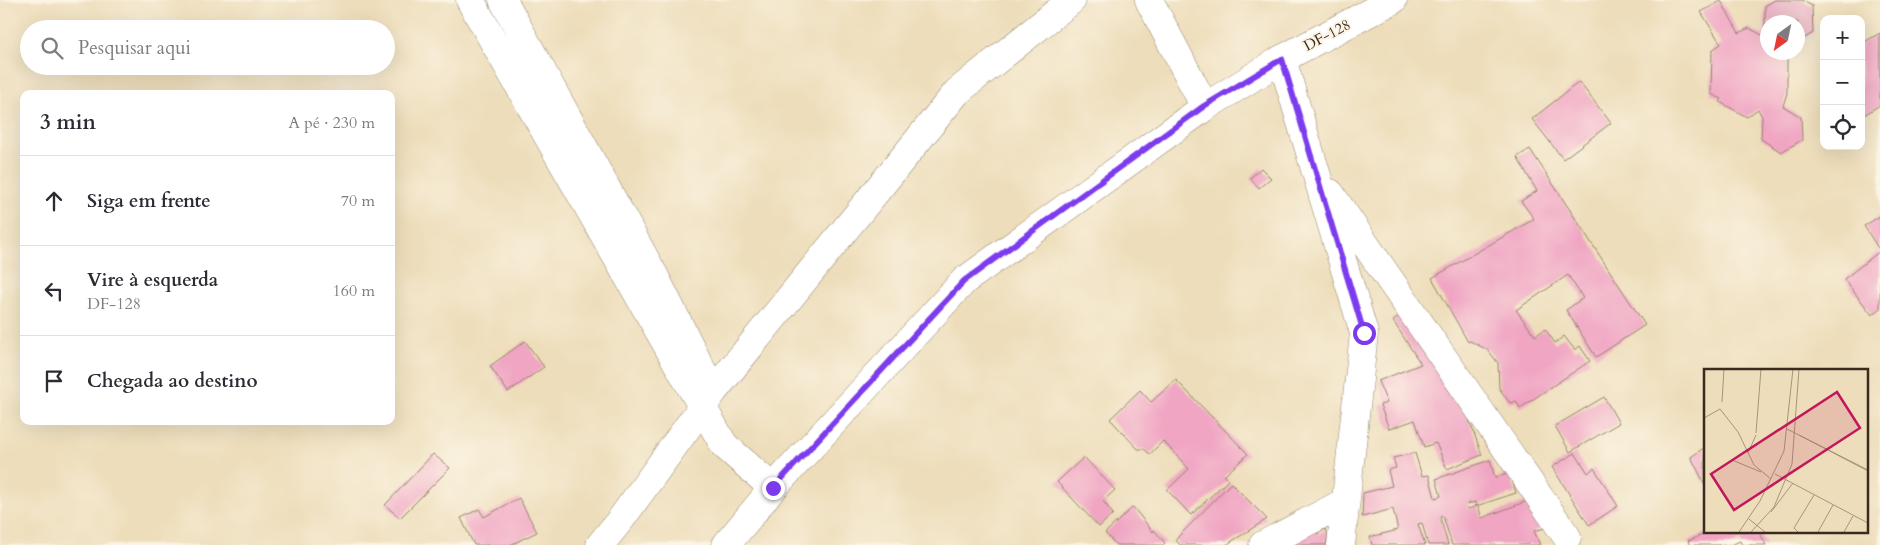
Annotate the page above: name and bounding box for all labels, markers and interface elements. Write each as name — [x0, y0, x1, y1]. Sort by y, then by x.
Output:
street label: DF-128 — [1300, 14, 1354, 56]
north arrow — [1760, 15, 1805, 60]
map controls — [1820, 15, 1865, 150]
button: + — [1820, 15, 1865, 60]
search box — [20, 20, 395, 75]
icon: search — [38, 34, 66, 62]
text: Pesquisar aqui — [78, 35, 191, 61]
button: − — [1820, 60, 1865, 105]
button: locate — [1820, 105, 1865, 150]
text: 3 min — [40, 108, 96, 137]
text: A pé · 230 m — [288, 112, 375, 134]
icon: ahead — [40, 187, 68, 215]
text: Siga em frente — [87, 188, 211, 214]
text: 70 m — [341, 190, 375, 212]
text: Vire à esquerda — [87, 267, 218, 293]
icon: left — [40, 277, 68, 305]
text: 160 m — [333, 280, 375, 302]
text: DF-128 — [87, 293, 141, 315]
route start — [1353, 322, 1376, 345]
icon: arrive — [40, 367, 68, 395]
text: Chegada ao destino — [87, 368, 258, 394]
inset map — [1704, 369, 1868, 532]
route end — [762, 477, 785, 500]

